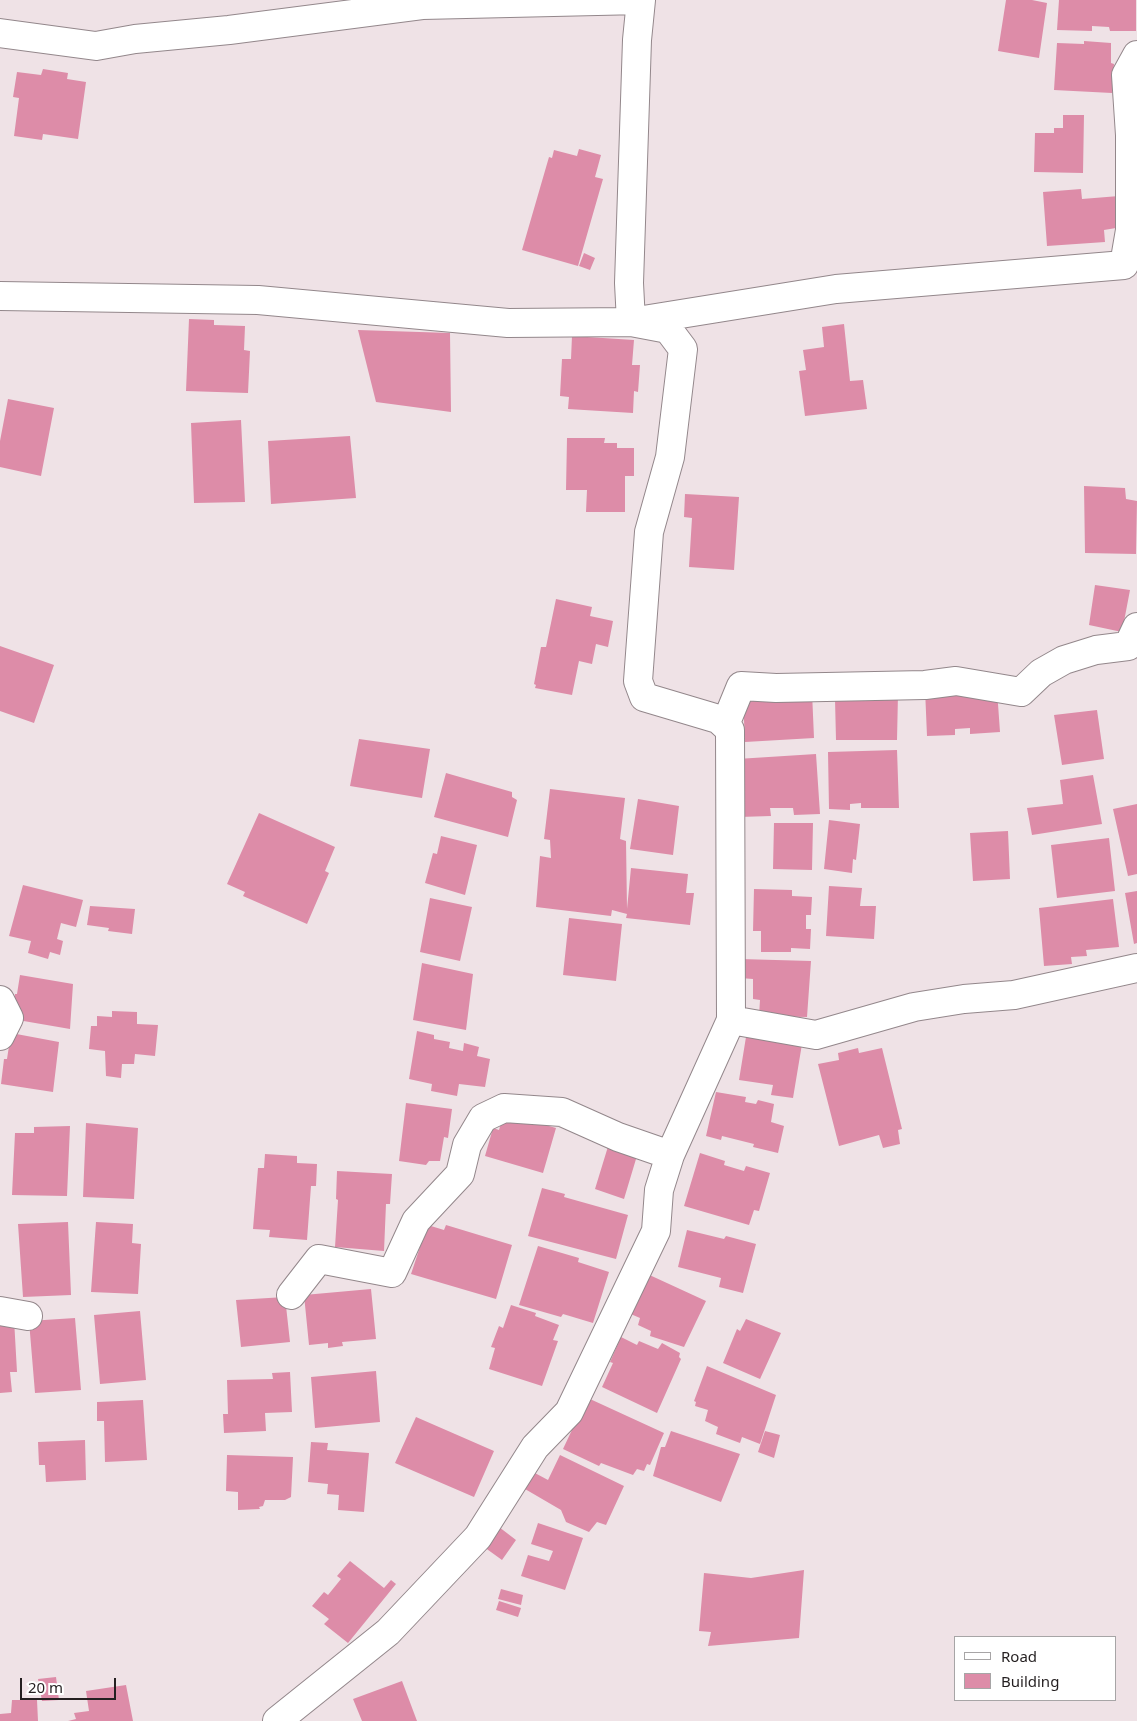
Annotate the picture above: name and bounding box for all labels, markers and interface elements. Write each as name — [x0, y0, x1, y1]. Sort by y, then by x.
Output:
legend — [954, 1636, 1117, 1701]
text: Road — [1001, 1646, 1037, 1666]
scale bar — [22, 1668, 119, 1700]
text: Building — [1001, 1671, 1059, 1691]
text: 20 m — [28, 1677, 63, 1697]

